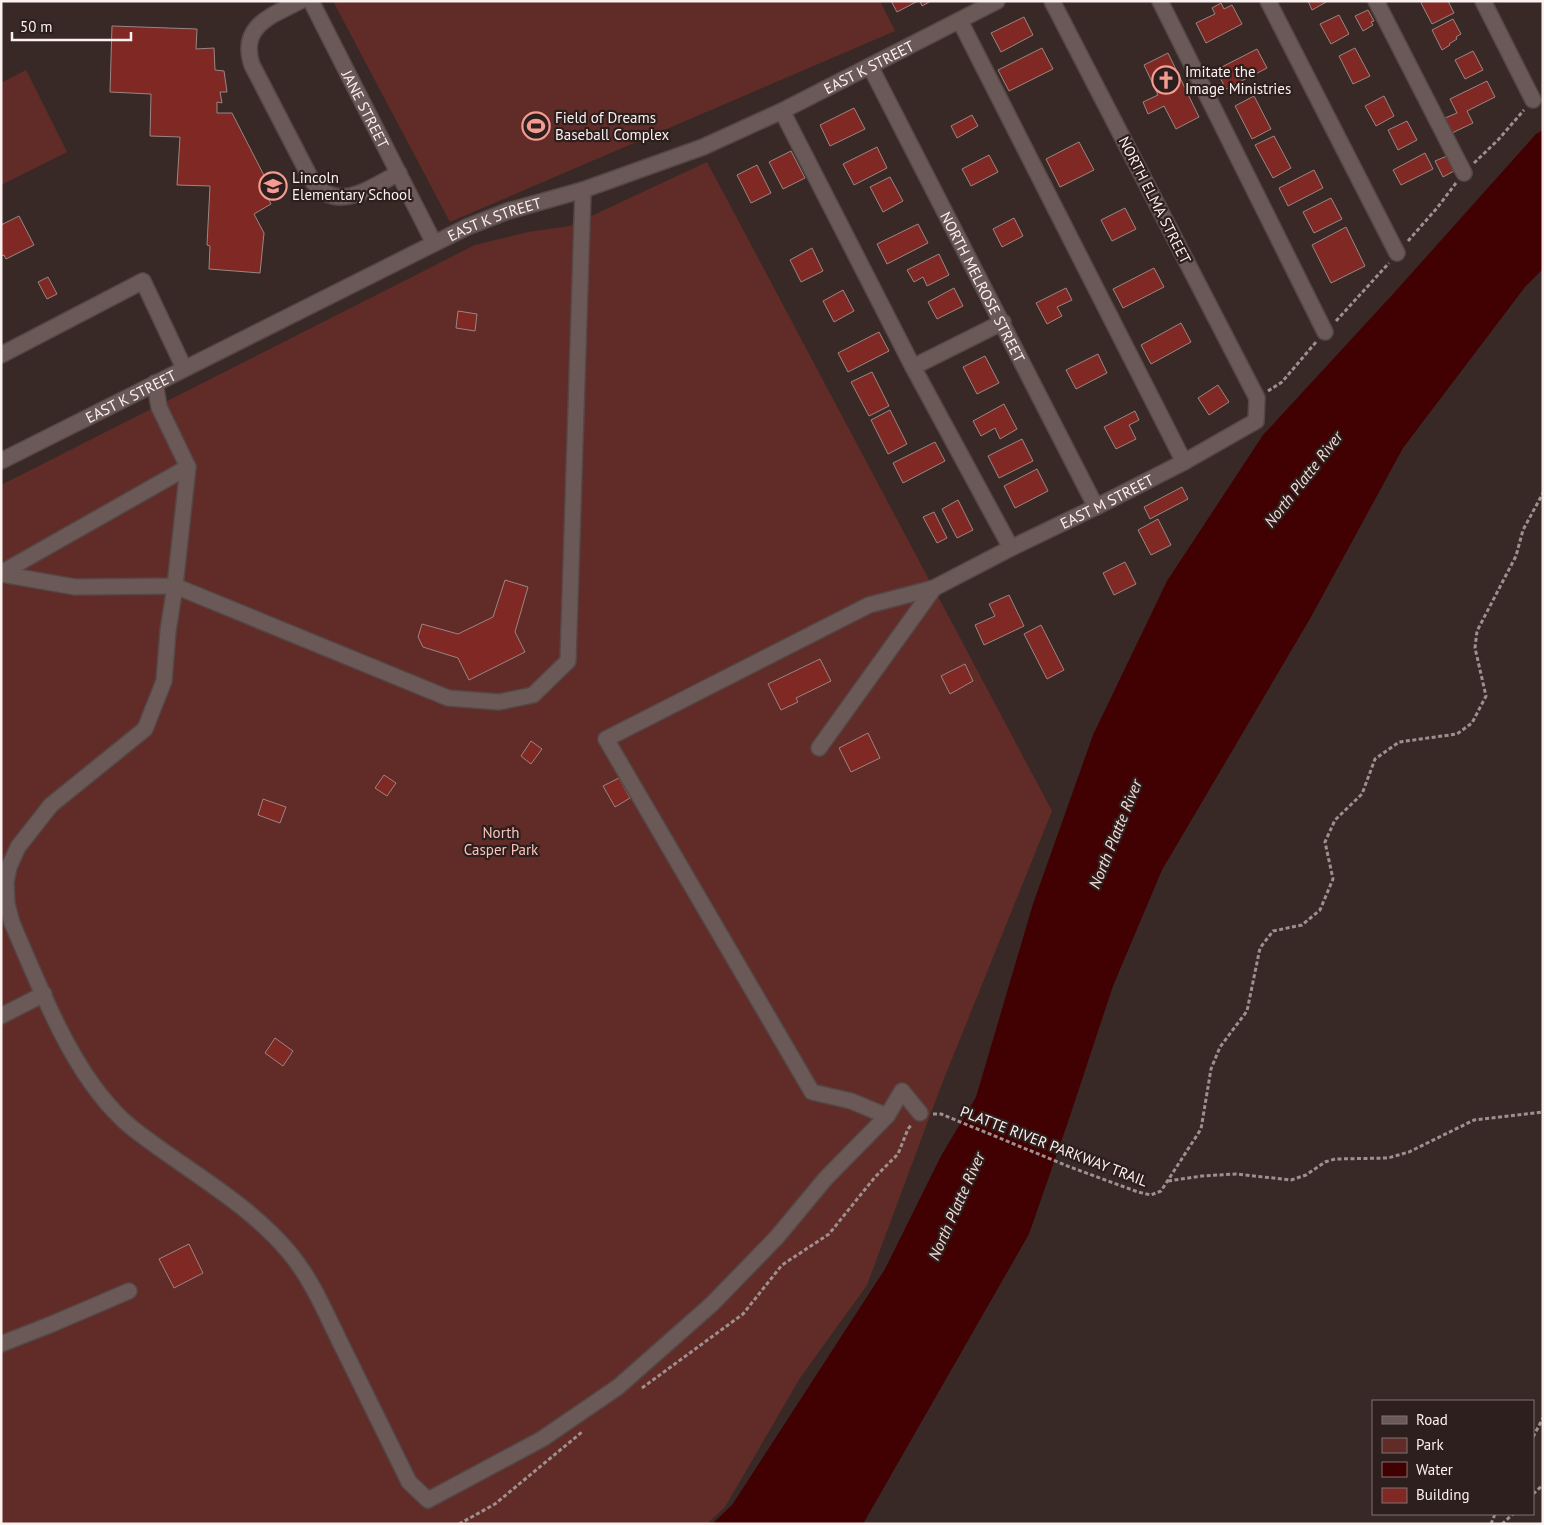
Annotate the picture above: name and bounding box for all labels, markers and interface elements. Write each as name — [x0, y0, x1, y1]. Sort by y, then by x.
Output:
scale bar — [12, 10, 131, 42]
text: 50 m — [20, 17, 53, 36]
street label: EAST K STREET — [820, 35, 918, 98]
place label: Imitate the Image Ministries — [1185, 62, 1291, 98]
church icon: Imitate the Image Ministries — [1151, 65, 1181, 95]
street label: JANE STREET — [338, 66, 394, 152]
place label: Field of Dreams Baseball Complex — [555, 108, 669, 144]
sports icon: Field of Dreams Baseball Complex — [521, 111, 551, 141]
street label: NORTH ELMA STREET — [1115, 133, 1196, 267]
place label: Lincoln Elementary School — [292, 168, 412, 204]
school or university icon: Lincoln Elementary School — [258, 171, 288, 201]
street label: EAST K STREET — [444, 193, 544, 245]
street label: NORTH MELROSE STREET — [937, 208, 1030, 366]
street label: EAST K STREET — [82, 365, 180, 427]
water label: North Platte River — [1259, 426, 1348, 531]
street label: EAST M STREET — [1057, 469, 1157, 532]
water label: North Platte River — [1084, 775, 1147, 892]
park label: North Casper Park — [464, 823, 539, 859]
street label: PLATTE RIVER PARKWAY TRAIL — [958, 1101, 1151, 1191]
water label: North Platte River — [923, 1147, 989, 1263]
legend — [1372, 1400, 1534, 1515]
text: Road — [1416, 1410, 1448, 1429]
text: Park — [1416, 1435, 1444, 1454]
text: Water — [1416, 1460, 1453, 1479]
text: Building — [1416, 1485, 1470, 1504]

